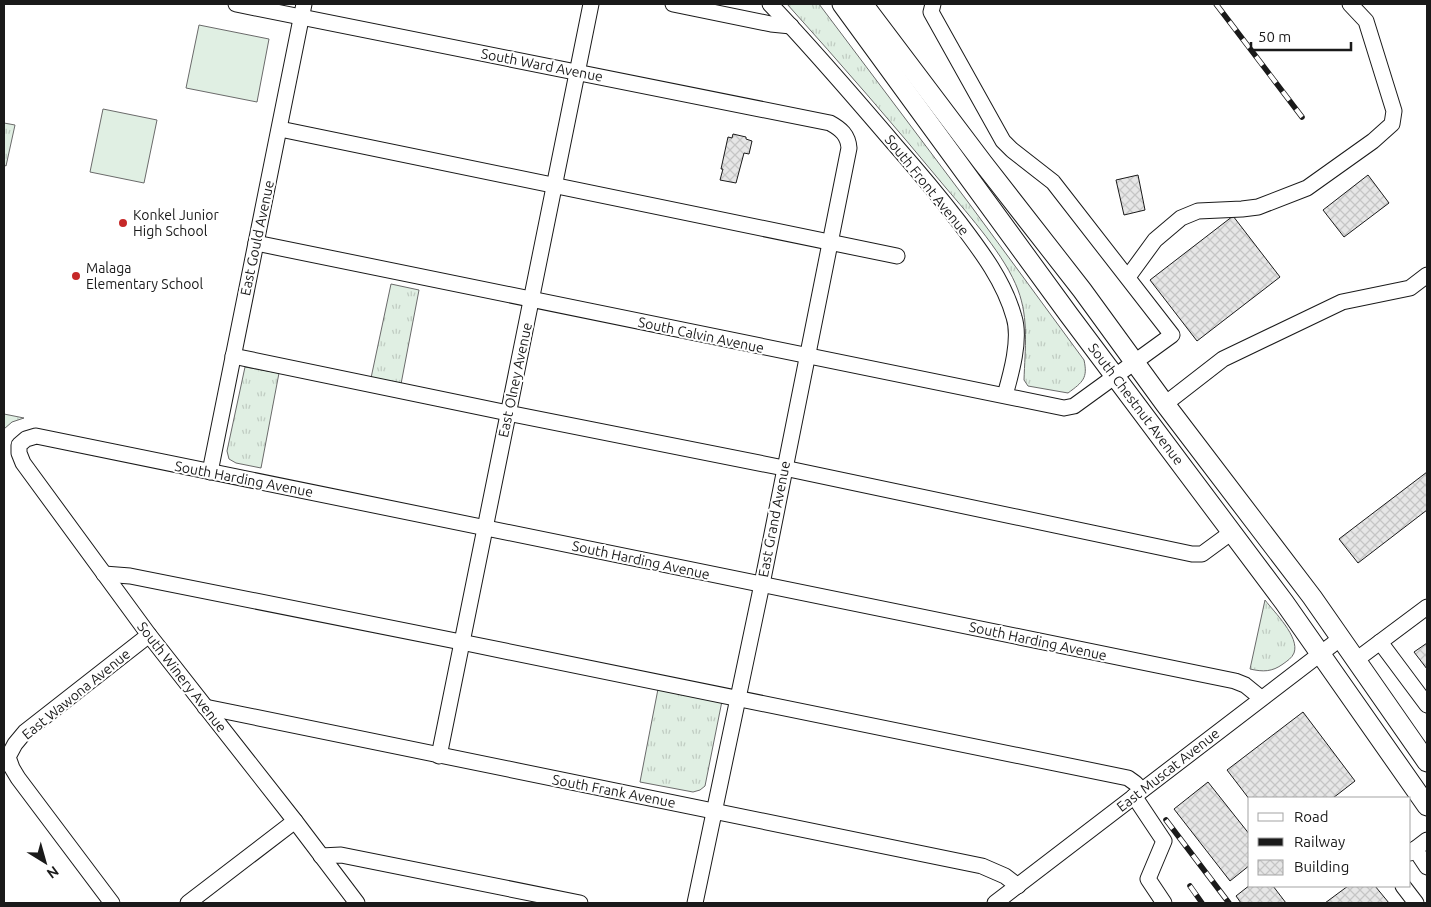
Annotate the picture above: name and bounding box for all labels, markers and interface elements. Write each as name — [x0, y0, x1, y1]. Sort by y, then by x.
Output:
scale bar — [1251, 20, 1351, 52]
text: 50 m — [1258, 28, 1291, 45]
street label: South Ward Avenue — [480, 45, 604, 85]
street label: South Front Avenue — [882, 132, 972, 238]
street label: East Gould Avenue — [237, 179, 277, 297]
place label: Konkel Junior High School — [133, 207, 219, 239]
marker: Konkel Junior High School — [117, 217, 129, 229]
place label: Malaga Elementary School — [86, 260, 204, 292]
marker: Malaga Elementary School — [70, 270, 82, 282]
street label: South Calvin Avenue — [637, 314, 765, 356]
street label: East Olney Avenue — [495, 321, 535, 439]
street label: South Chestnut Avenue — [1085, 340, 1187, 468]
street label: South Harding Avenue — [174, 458, 314, 500]
street label: East Grand Avenue — [755, 459, 793, 579]
street label: South Harding Avenue — [571, 538, 711, 582]
street label: South Winery Avenue — [134, 619, 230, 735]
street label: South Harding Avenue — [968, 619, 1108, 663]
street label: East Wawona Avenue — [19, 646, 133, 742]
street label: East Muscat Avenue — [1114, 725, 1222, 815]
street label: South Frank Avenue — [551, 771, 677, 811]
legend — [1248, 797, 1411, 887]
text: Road — [1294, 808, 1329, 825]
text: Railway — [1294, 833, 1345, 850]
north arrow — [20, 837, 70, 887]
text: Building — [1294, 858, 1349, 875]
text: N — [44, 863, 62, 882]

